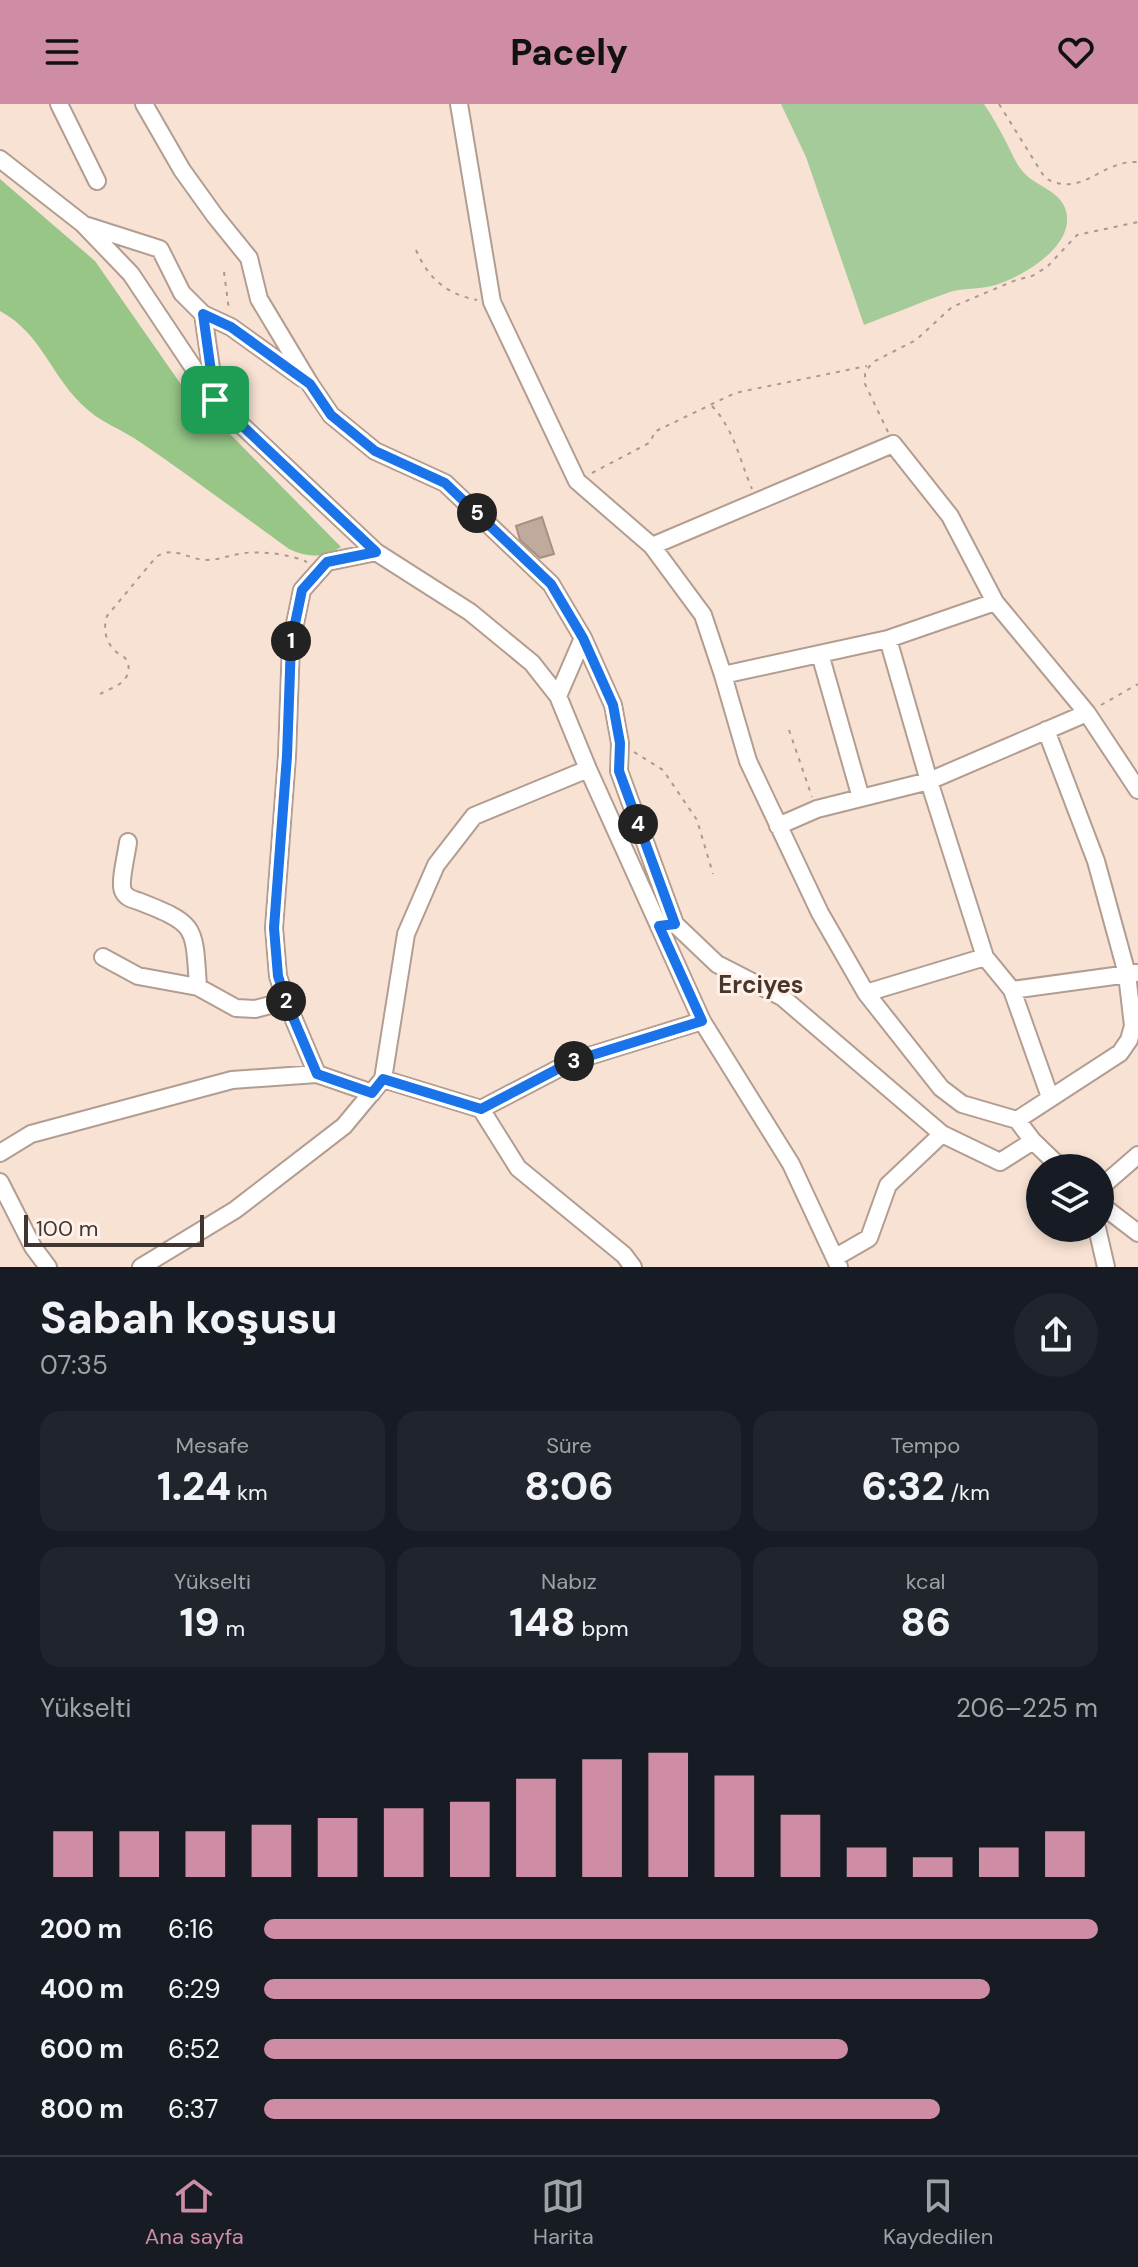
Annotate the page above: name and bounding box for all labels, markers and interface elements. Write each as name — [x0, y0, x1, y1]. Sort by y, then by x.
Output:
text: Pacely — [510, 29, 628, 76]
icon: menu — [40, 30, 84, 74]
icon: heart — [1054, 30, 1098, 74]
pin — [181, 366, 249, 434]
icon: arrive — [193, 378, 237, 422]
pin: 5 — [457, 493, 497, 533]
text: 5 — [470, 498, 484, 527]
pin: 1 — [271, 621, 311, 661]
text: 1 — [287, 626, 295, 655]
pin: 4 — [618, 804, 658, 844]
text: 4 — [631, 809, 645, 838]
district label: Erciyes — [718, 969, 804, 1000]
pin: 2 — [266, 981, 306, 1021]
text: 2 — [280, 986, 292, 1015]
pin: 3 — [554, 1041, 594, 1081]
text: 3 — [567, 1046, 581, 1075]
map controls — [1026, 1154, 1114, 1242]
button: layers — [1026, 1154, 1114, 1242]
scale bar — [24, 1211, 204, 1247]
text: 100 m — [36, 1214, 98, 1243]
text: Sabah koşusu — [40, 1289, 338, 1347]
button: share — [1014, 1293, 1098, 1377]
text: 07:35 — [40, 1348, 108, 1382]
text: Mesafe — [176, 1431, 249, 1460]
text: Süre — [546, 1431, 592, 1460]
text: Tempo — [891, 1431, 960, 1460]
text: 1.24 — [157, 1460, 231, 1512]
text: 8:06 — [524, 1460, 614, 1512]
text: 6:32 — [862, 1460, 945, 1512]
text: km — [231, 1478, 268, 1507]
text: /km — [945, 1478, 990, 1507]
text: Yükselti — [174, 1567, 251, 1596]
text: Nabız — [541, 1567, 597, 1596]
text: kcal — [906, 1567, 946, 1596]
text: 19 — [180, 1596, 220, 1648]
text: 148 — [509, 1596, 576, 1648]
text: 86 — [900, 1596, 951, 1648]
text: m — [220, 1614, 245, 1643]
text: bpm — [576, 1614, 629, 1643]
text: Yükselti — [40, 1691, 131, 1725]
text: 206–225 m — [956, 1691, 1098, 1725]
text: 200 m — [40, 1912, 122, 1946]
text: 6:16 — [168, 1912, 214, 1946]
text: 400 m — [40, 1972, 124, 2006]
text: 6:29 — [168, 1972, 221, 2006]
text: 600 m — [40, 2032, 124, 2066]
text: 6:52 — [168, 2032, 220, 2066]
text: 800 m — [40, 2092, 124, 2126]
text: 6:37 — [168, 2092, 218, 2126]
tab: Ana sayfa — [145, 2174, 244, 2251]
tab: Harita — [533, 2174, 594, 2251]
tab: Kaydedilen — [883, 2174, 993, 2251]

